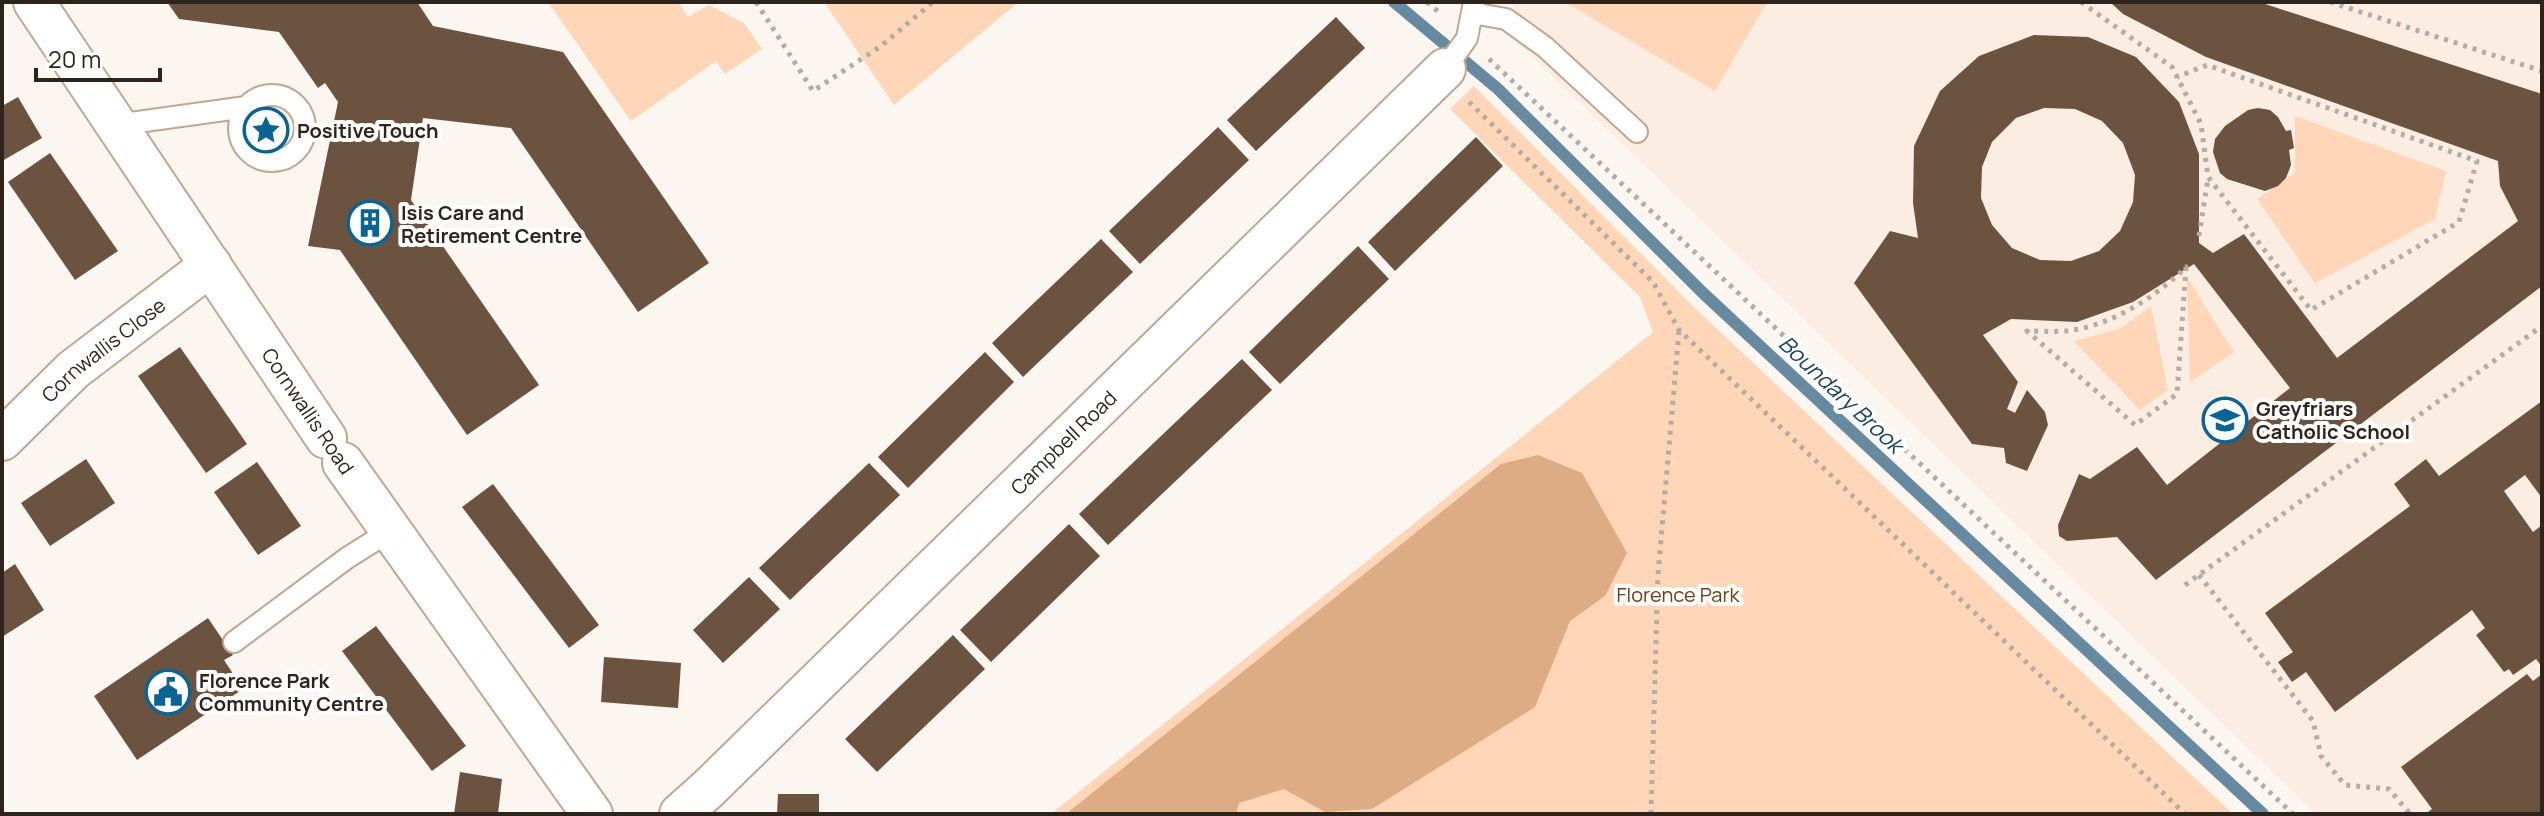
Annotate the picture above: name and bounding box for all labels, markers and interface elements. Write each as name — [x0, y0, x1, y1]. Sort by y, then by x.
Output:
scale bar — [36, 32, 160, 82]
text: 20 m — [48, 42, 101, 75]
place icon: Positive Touch — [242, 106, 290, 154]
place label: Positive Touch — [297, 117, 439, 144]
building icon: Isis Care and Retirement Centre — [346, 199, 394, 247]
place label: Isis Care and Retirement Centre — [401, 199, 582, 249]
street label: Cornwallis Close — [35, 291, 171, 408]
water label: Boundary Brook — [1772, 329, 1912, 462]
street label: Cornwallis Road — [256, 343, 360, 479]
street label: Campbell Road — [1004, 384, 1122, 500]
place label: Greyfriars Catholic School — [2256, 395, 2410, 445]
school or university icon: Greyfriars Catholic School — [2201, 396, 2249, 444]
park label: Florence Park — [1616, 581, 1741, 608]
place label: Florence Park Community Centre — [199, 667, 384, 717]
public building icon: Florence Park Community Centre — [144, 668, 192, 716]

